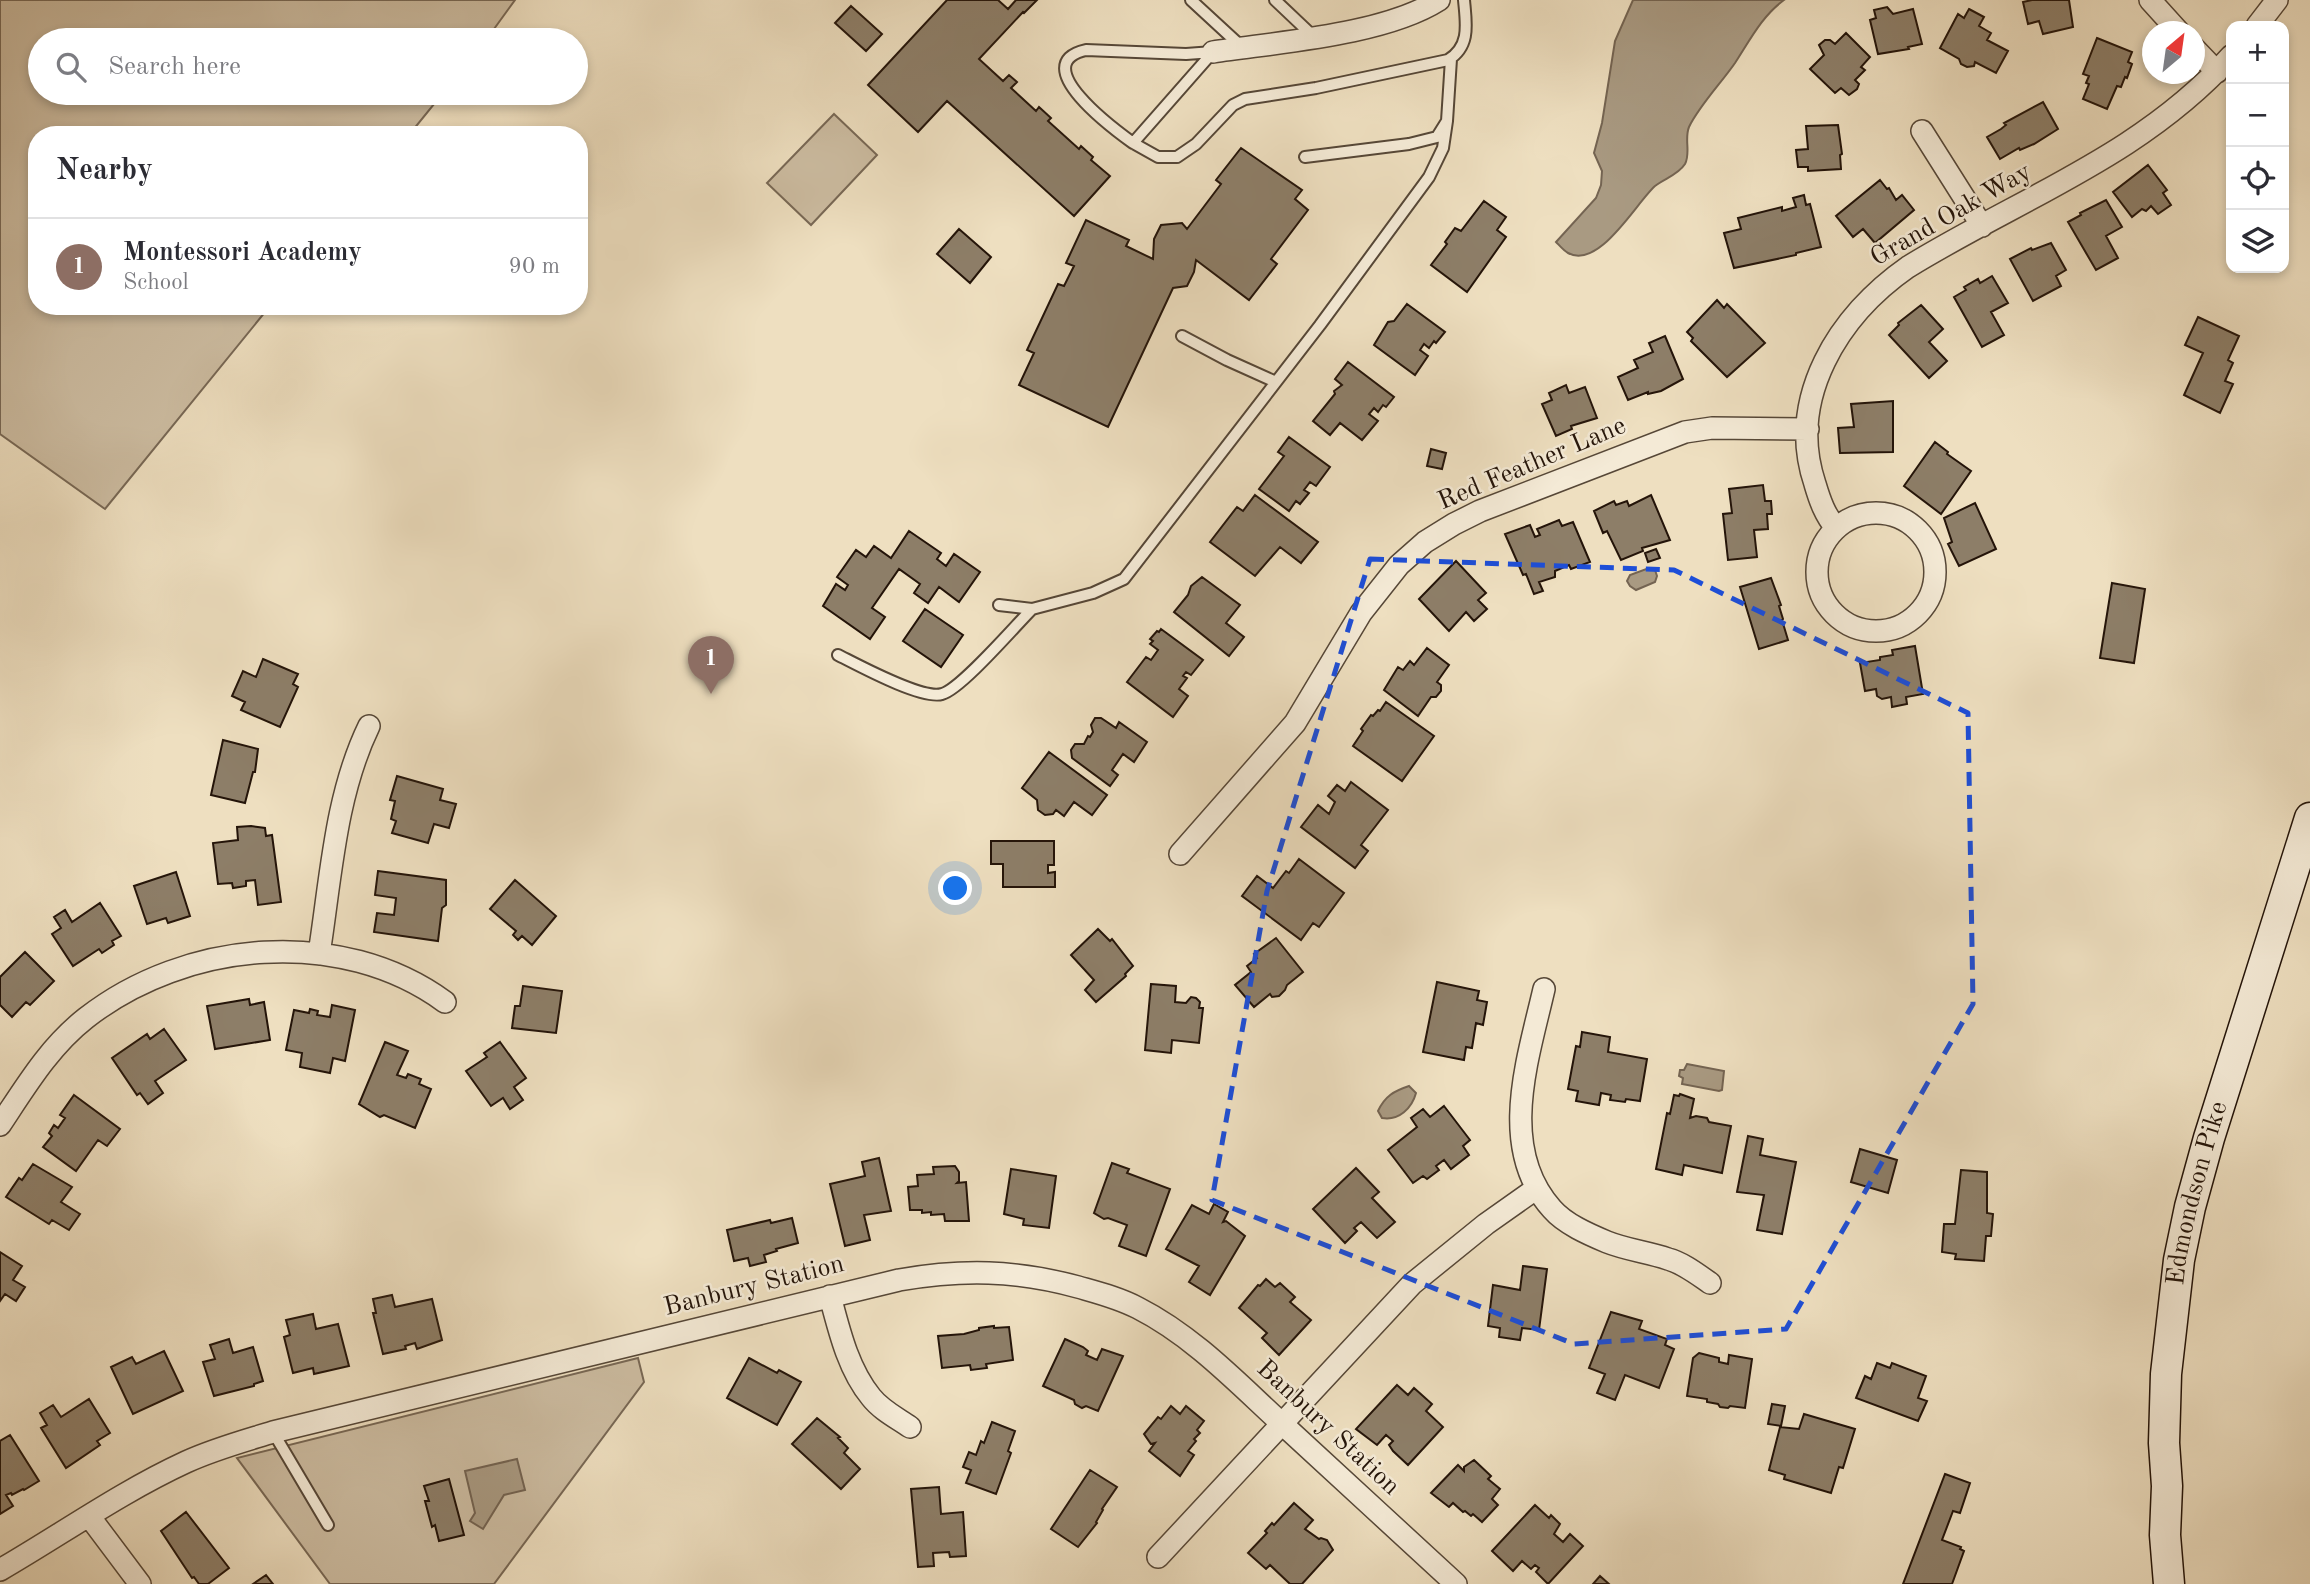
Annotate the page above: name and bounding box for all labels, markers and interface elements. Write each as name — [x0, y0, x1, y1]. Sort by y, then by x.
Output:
north arrow — [2142, 21, 2205, 84]
map controls — [2226, 21, 2289, 273]
button: + — [2226, 21, 2289, 84]
search box — [28, 28, 588, 105]
icon: search — [52, 48, 90, 86]
text: Search here — [108, 54, 241, 80]
button: − — [2226, 84, 2289, 147]
button: locate — [2226, 147, 2289, 210]
text: Nearby — [56, 156, 153, 186]
street label: Grand Oak Way — [1866, 158, 2036, 271]
button: layers — [2226, 210, 2289, 273]
text: Montessori Academy — [123, 240, 362, 266]
text: 1 — [72, 255, 86, 278]
text: 90 m — [509, 255, 560, 278]
text: School — [123, 271, 189, 294]
street label: Red Feather Lane — [1434, 413, 1630, 515]
pin: 1 — [688, 636, 734, 694]
your location — [938, 871, 972, 905]
street label: Edmondson Pike — [2163, 1098, 2233, 1287]
street label: Banbury Station — [661, 1251, 847, 1321]
street label: Banbury Station — [1252, 1355, 1404, 1501]

